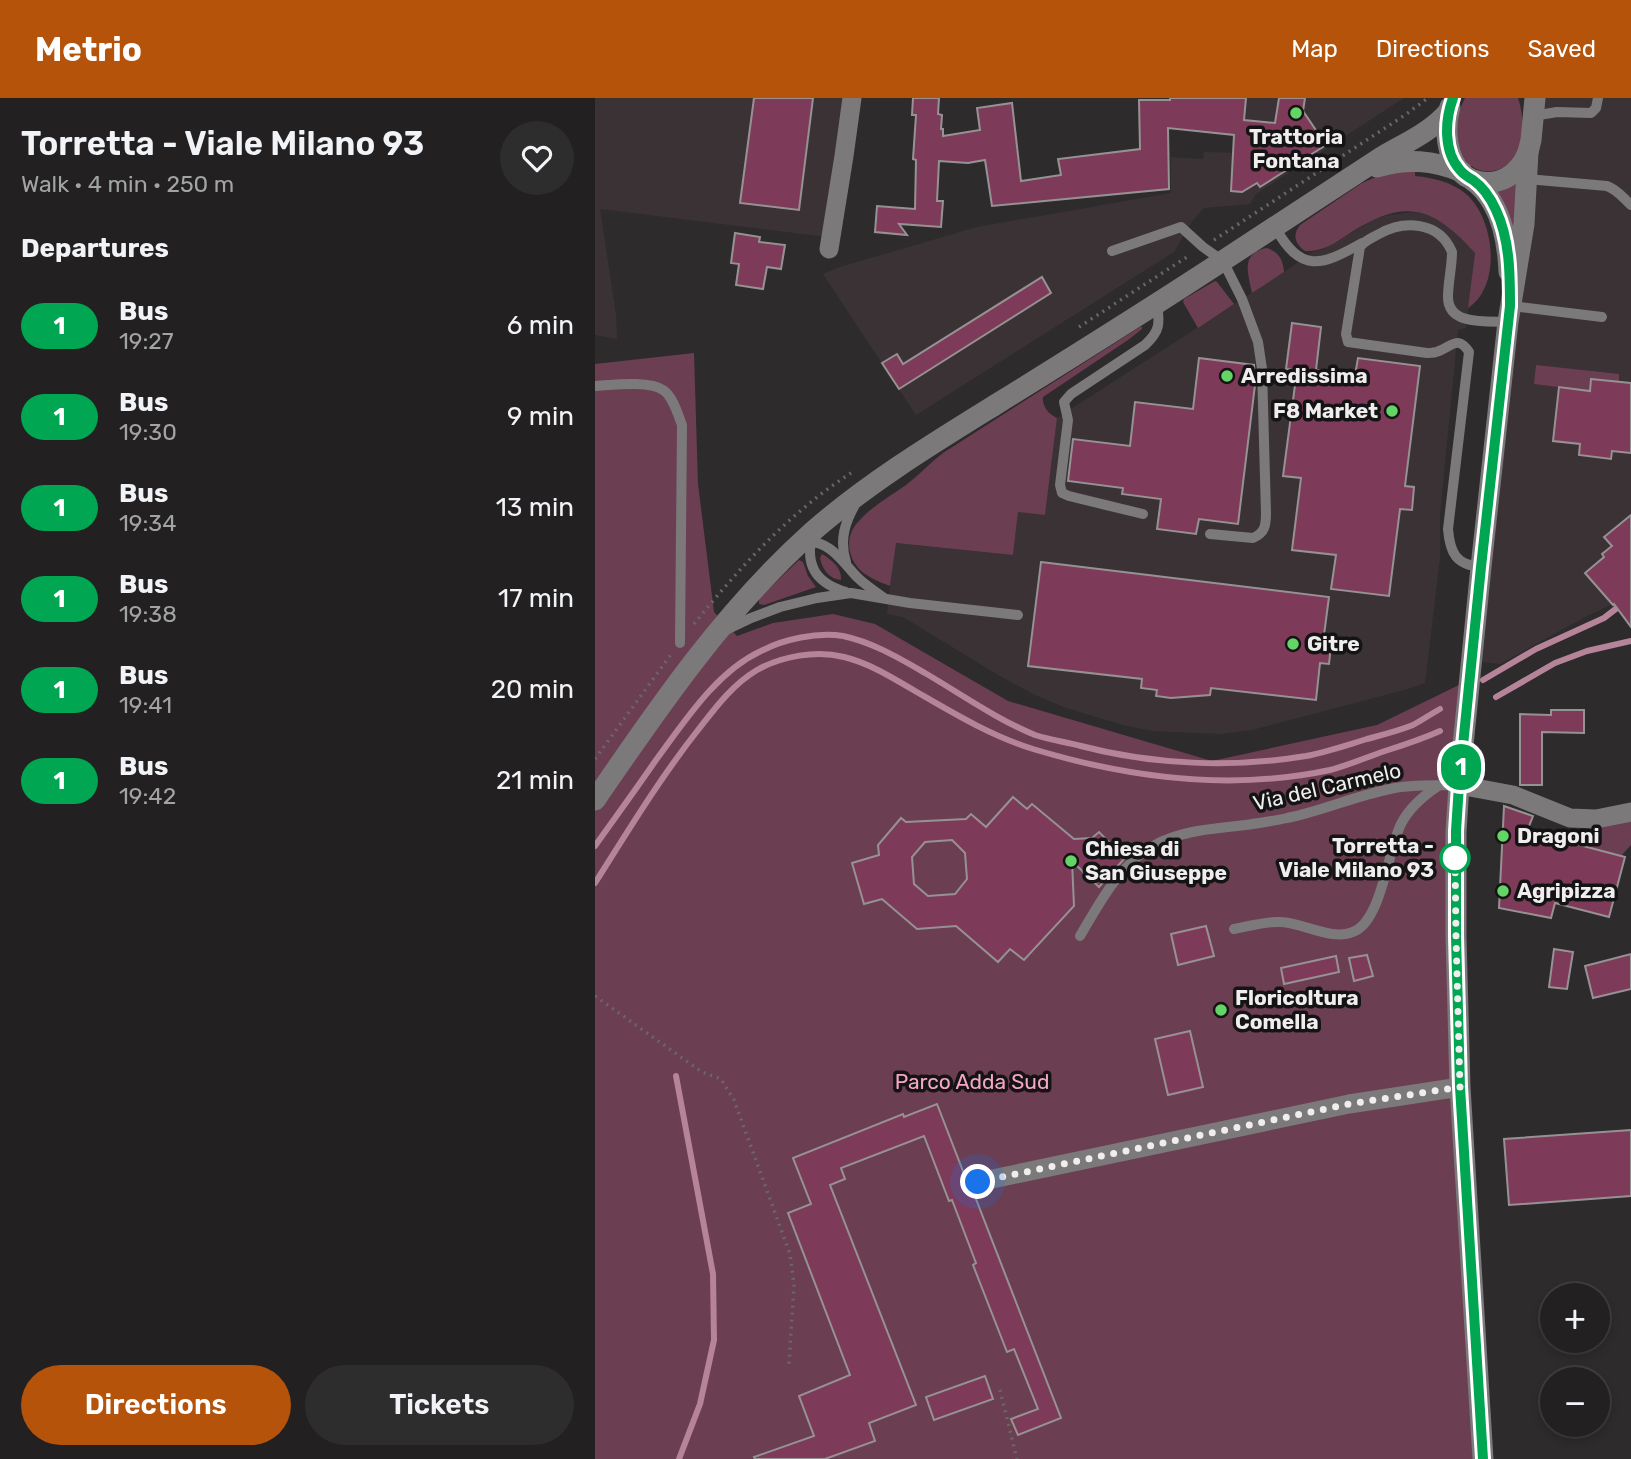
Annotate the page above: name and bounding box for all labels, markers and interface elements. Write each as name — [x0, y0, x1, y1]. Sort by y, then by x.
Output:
text: Metrio — [35, 30, 142, 69]
text: Map — [1291, 35, 1338, 63]
text: Directions — [1376, 35, 1489, 63]
text: Saved — [1527, 35, 1596, 63]
marker: Trattoria Fontana — [1288, 105, 1304, 121]
button: heart — [500, 121, 574, 195]
text: Torretta - Viale Milano 93 — [21, 124, 424, 163]
place label: Trattoria Fontana — [1249, 124, 1343, 173]
text: Walk · 4 min · 250 m — [21, 170, 234, 198]
text: Departures — [21, 233, 169, 264]
text: Bus — [119, 296, 168, 327]
text: 6 min — [507, 310, 574, 341]
text: 1 — [54, 312, 65, 340]
text: 19:27 — [119, 327, 174, 355]
place label: Arredissima — [1241, 363, 1368, 388]
marker: Arredissima — [1219, 368, 1235, 384]
text: Bus — [119, 387, 168, 418]
place label: F8 Market — [1273, 398, 1378, 423]
text: 9 min — [507, 401, 574, 432]
text: 1 — [54, 403, 65, 431]
marker: F8 Market — [1384, 403, 1400, 419]
text: 19:30 — [119, 418, 177, 446]
text: Bus — [119, 478, 168, 509]
text: 13 min — [496, 492, 574, 523]
text: 1 — [54, 494, 65, 522]
text: 19:34 — [119, 509, 176, 537]
text: Bus — [119, 569, 168, 600]
text: 17 min — [498, 583, 574, 614]
text: 1 — [54, 585, 65, 613]
text: 19:38 — [119, 600, 177, 628]
place label: Gitre — [1307, 631, 1360, 656]
marker: Gitre — [1285, 636, 1301, 652]
text: Bus — [119, 660, 168, 691]
text: 20 min — [491, 674, 574, 705]
text: 1 — [54, 676, 65, 704]
text: 19:41 — [119, 691, 172, 719]
line badge: 1 — [1438, 744, 1484, 790]
text: Bus — [119, 751, 168, 782]
text: 1 — [1455, 753, 1467, 781]
street label: Via del Carmelo — [1250, 757, 1403, 816]
text: 21 min — [496, 765, 574, 796]
text: 1 — [54, 767, 65, 795]
text: 19:42 — [119, 782, 176, 810]
place label: Dragoni — [1517, 823, 1599, 848]
marker: Dragoni — [1495, 828, 1511, 844]
place label: Torretta - Viale Milano 93 — [1279, 833, 1434, 882]
place label: Chiesa di San Giuseppe — [1085, 836, 1227, 885]
marker: Torretta - Viale Milano 93 — [1440, 843, 1470, 873]
marker: Chiesa di San Giuseppe — [1063, 853, 1079, 869]
place label: Agripizza — [1517, 878, 1616, 903]
marker: Agripizza — [1495, 883, 1511, 899]
place label: Floricoltura Comella — [1235, 985, 1359, 1034]
marker: Floricoltura Comella — [1213, 1002, 1229, 1018]
park label: Parco Adda Sud — [895, 1069, 1049, 1094]
your location — [960, 1164, 995, 1199]
map controls — [1540, 1283, 1610, 1437]
button: + — [1540, 1283, 1610, 1353]
button: Directions — [21, 1365, 291, 1445]
button: Tickets — [305, 1365, 574, 1445]
button: − — [1540, 1367, 1610, 1437]

